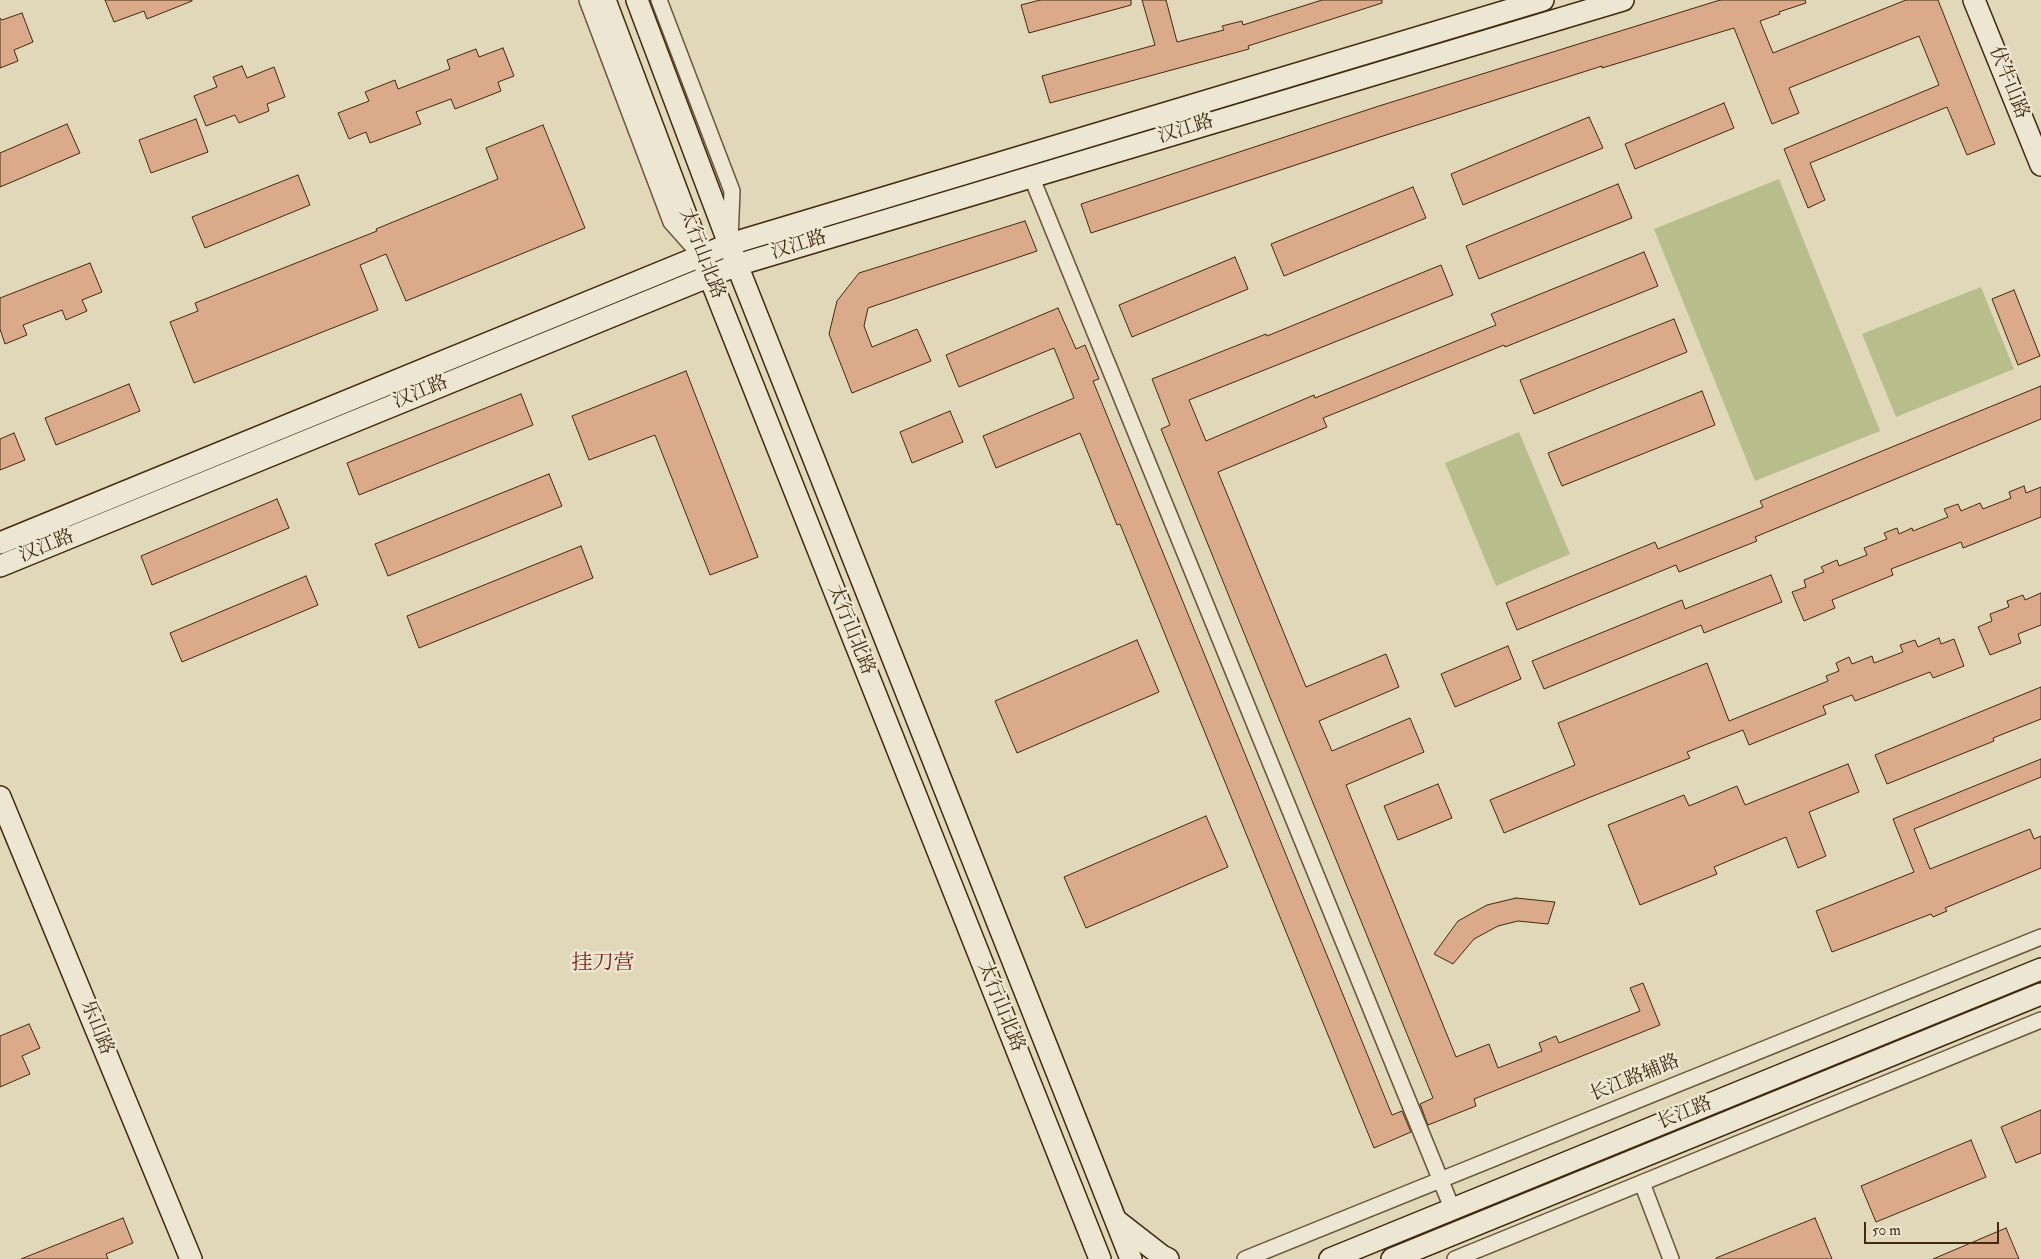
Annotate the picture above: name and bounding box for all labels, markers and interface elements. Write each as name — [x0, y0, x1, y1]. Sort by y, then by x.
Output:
street label: 伏牛山路 — [1983, 43, 2033, 123]
street label: 汉江路 — [1155, 111, 1217, 149]
street label: 太行山北路 — [673, 206, 729, 302]
street label: 汉江路 — [768, 227, 830, 265]
street label: 汉江路 — [390, 372, 452, 414]
street label: 汉江路 — [16, 526, 78, 568]
street label: 太行山北路 — [822, 582, 878, 678]
district label: 挂刀营 — [572, 951, 634, 977]
street label: 太行山北路 — [972, 959, 1028, 1055]
street label: 乐山路 — [75, 997, 117, 1059]
street label: 长江路辅路 — [1587, 1051, 1683, 1107]
street label: 长江路 — [1654, 1093, 1716, 1135]
scale bar — [1866, 1212, 2001, 1244]
text: 50 m — [1872, 1221, 1901, 1240]

